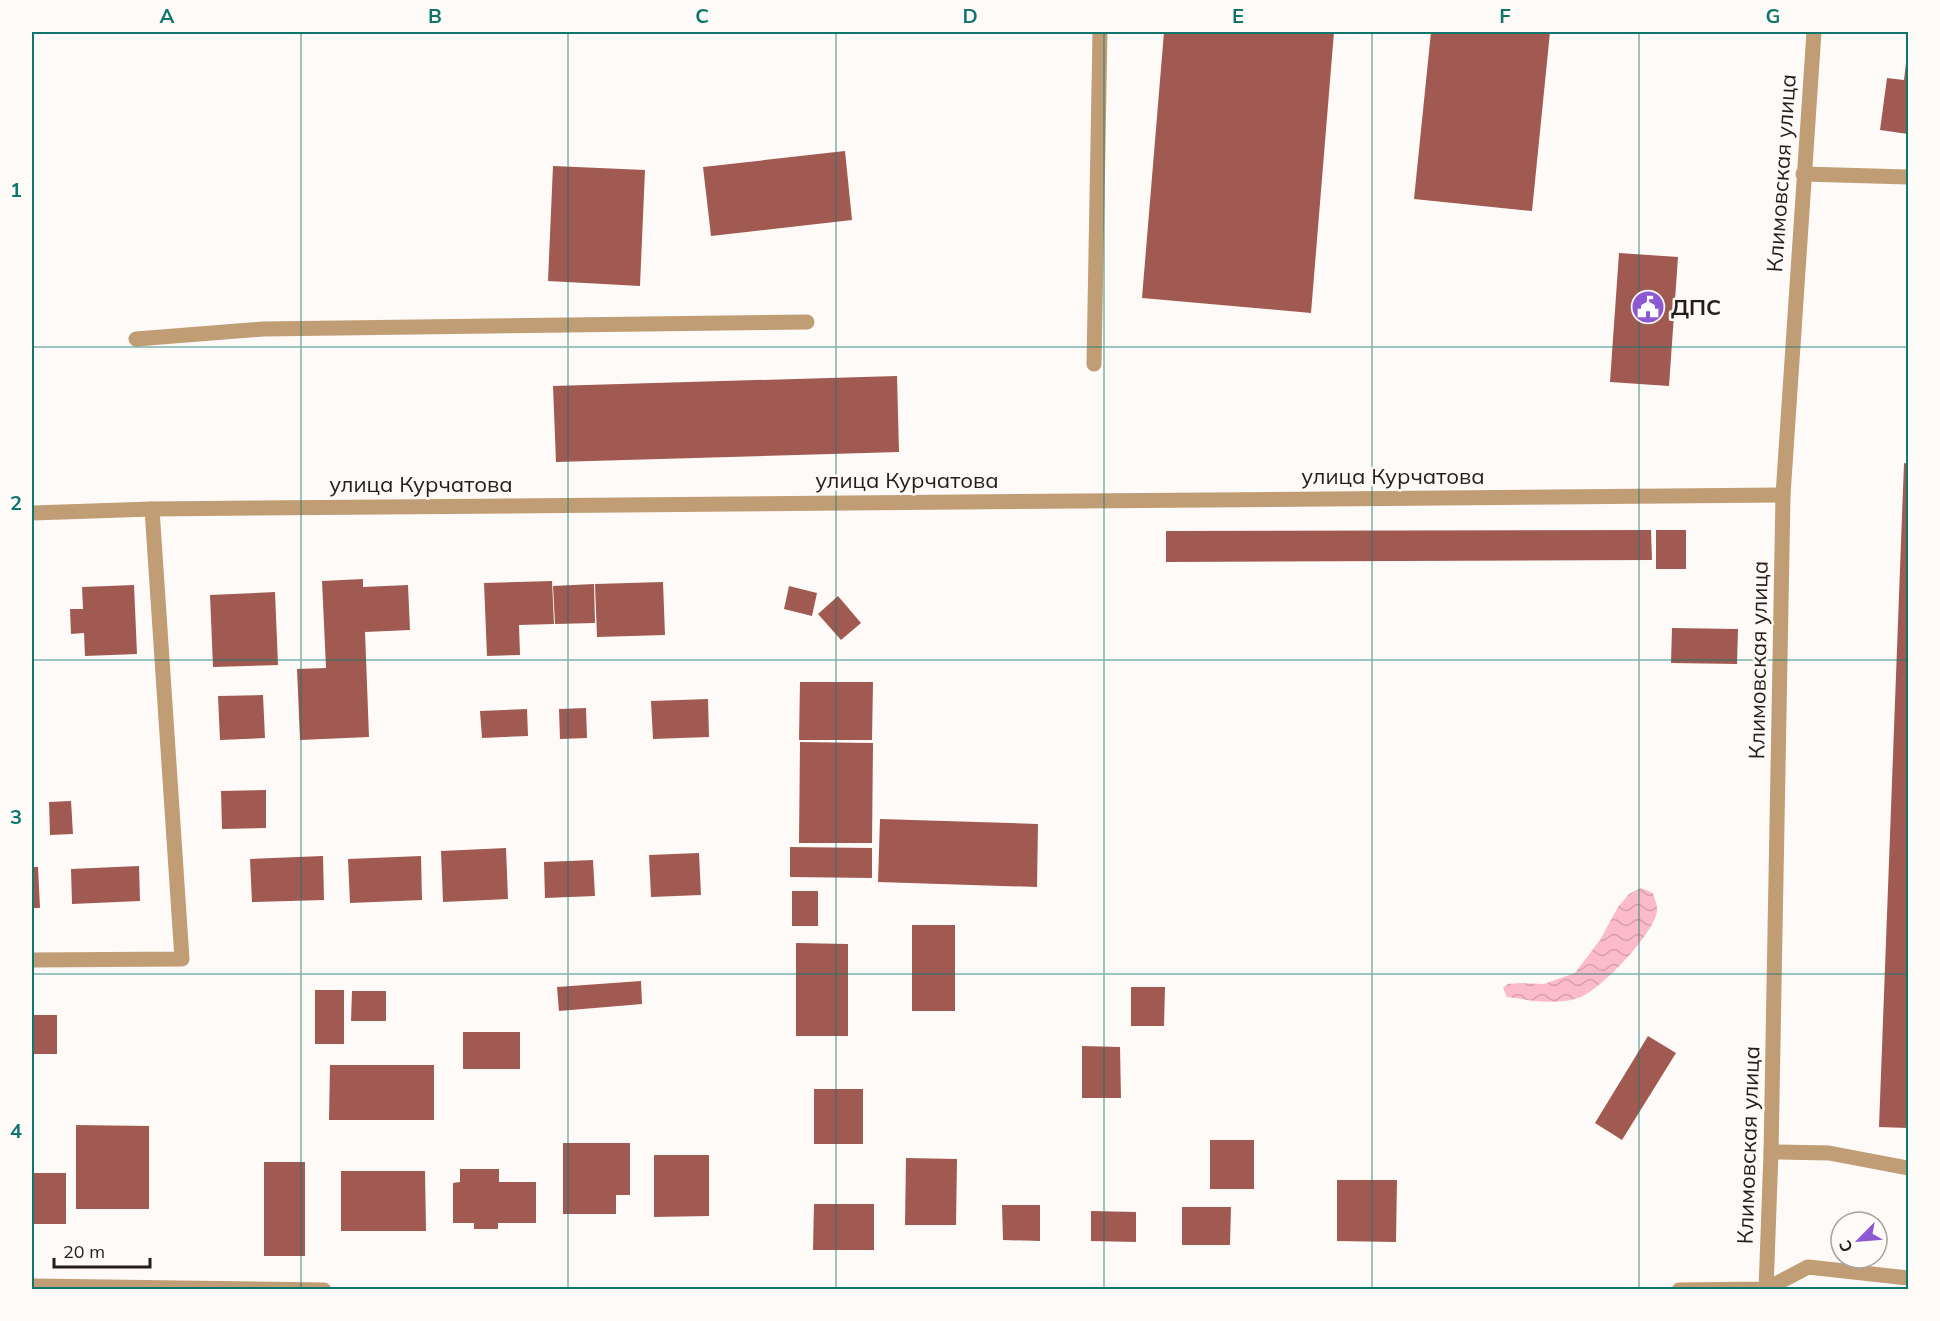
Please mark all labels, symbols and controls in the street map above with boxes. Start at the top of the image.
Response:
text: A [160,3,175,28]
text: B [428,3,442,28]
text: C [695,3,709,28]
text: D [962,3,978,28]
text: E [1232,3,1244,28]
text: F [1499,3,1511,28]
text: G [1766,3,1780,28]
street label: Климовская улица [1760,73,1802,273]
text: 1 [10,177,22,202]
public building icon: ДПС [1630,289,1666,325]
place label: ДПС [1671,293,1721,321]
street label: улица Курчатова [1301,462,1485,490]
street label: улица Курчатова [815,466,999,494]
street label: улица Курчатова [329,470,513,498]
text: 2 [10,490,22,515]
street label: Климовская улица [1742,560,1774,760]
text: 3 [10,804,22,829]
street label: Климовская улица [1731,1045,1765,1245]
text: 4 [10,1118,22,1143]
north arrow [1829,1210,1889,1270]
scale bar [54,1231,150,1269]
text: С [1834,1237,1857,1256]
text: 20 m [63,1240,105,1263]

